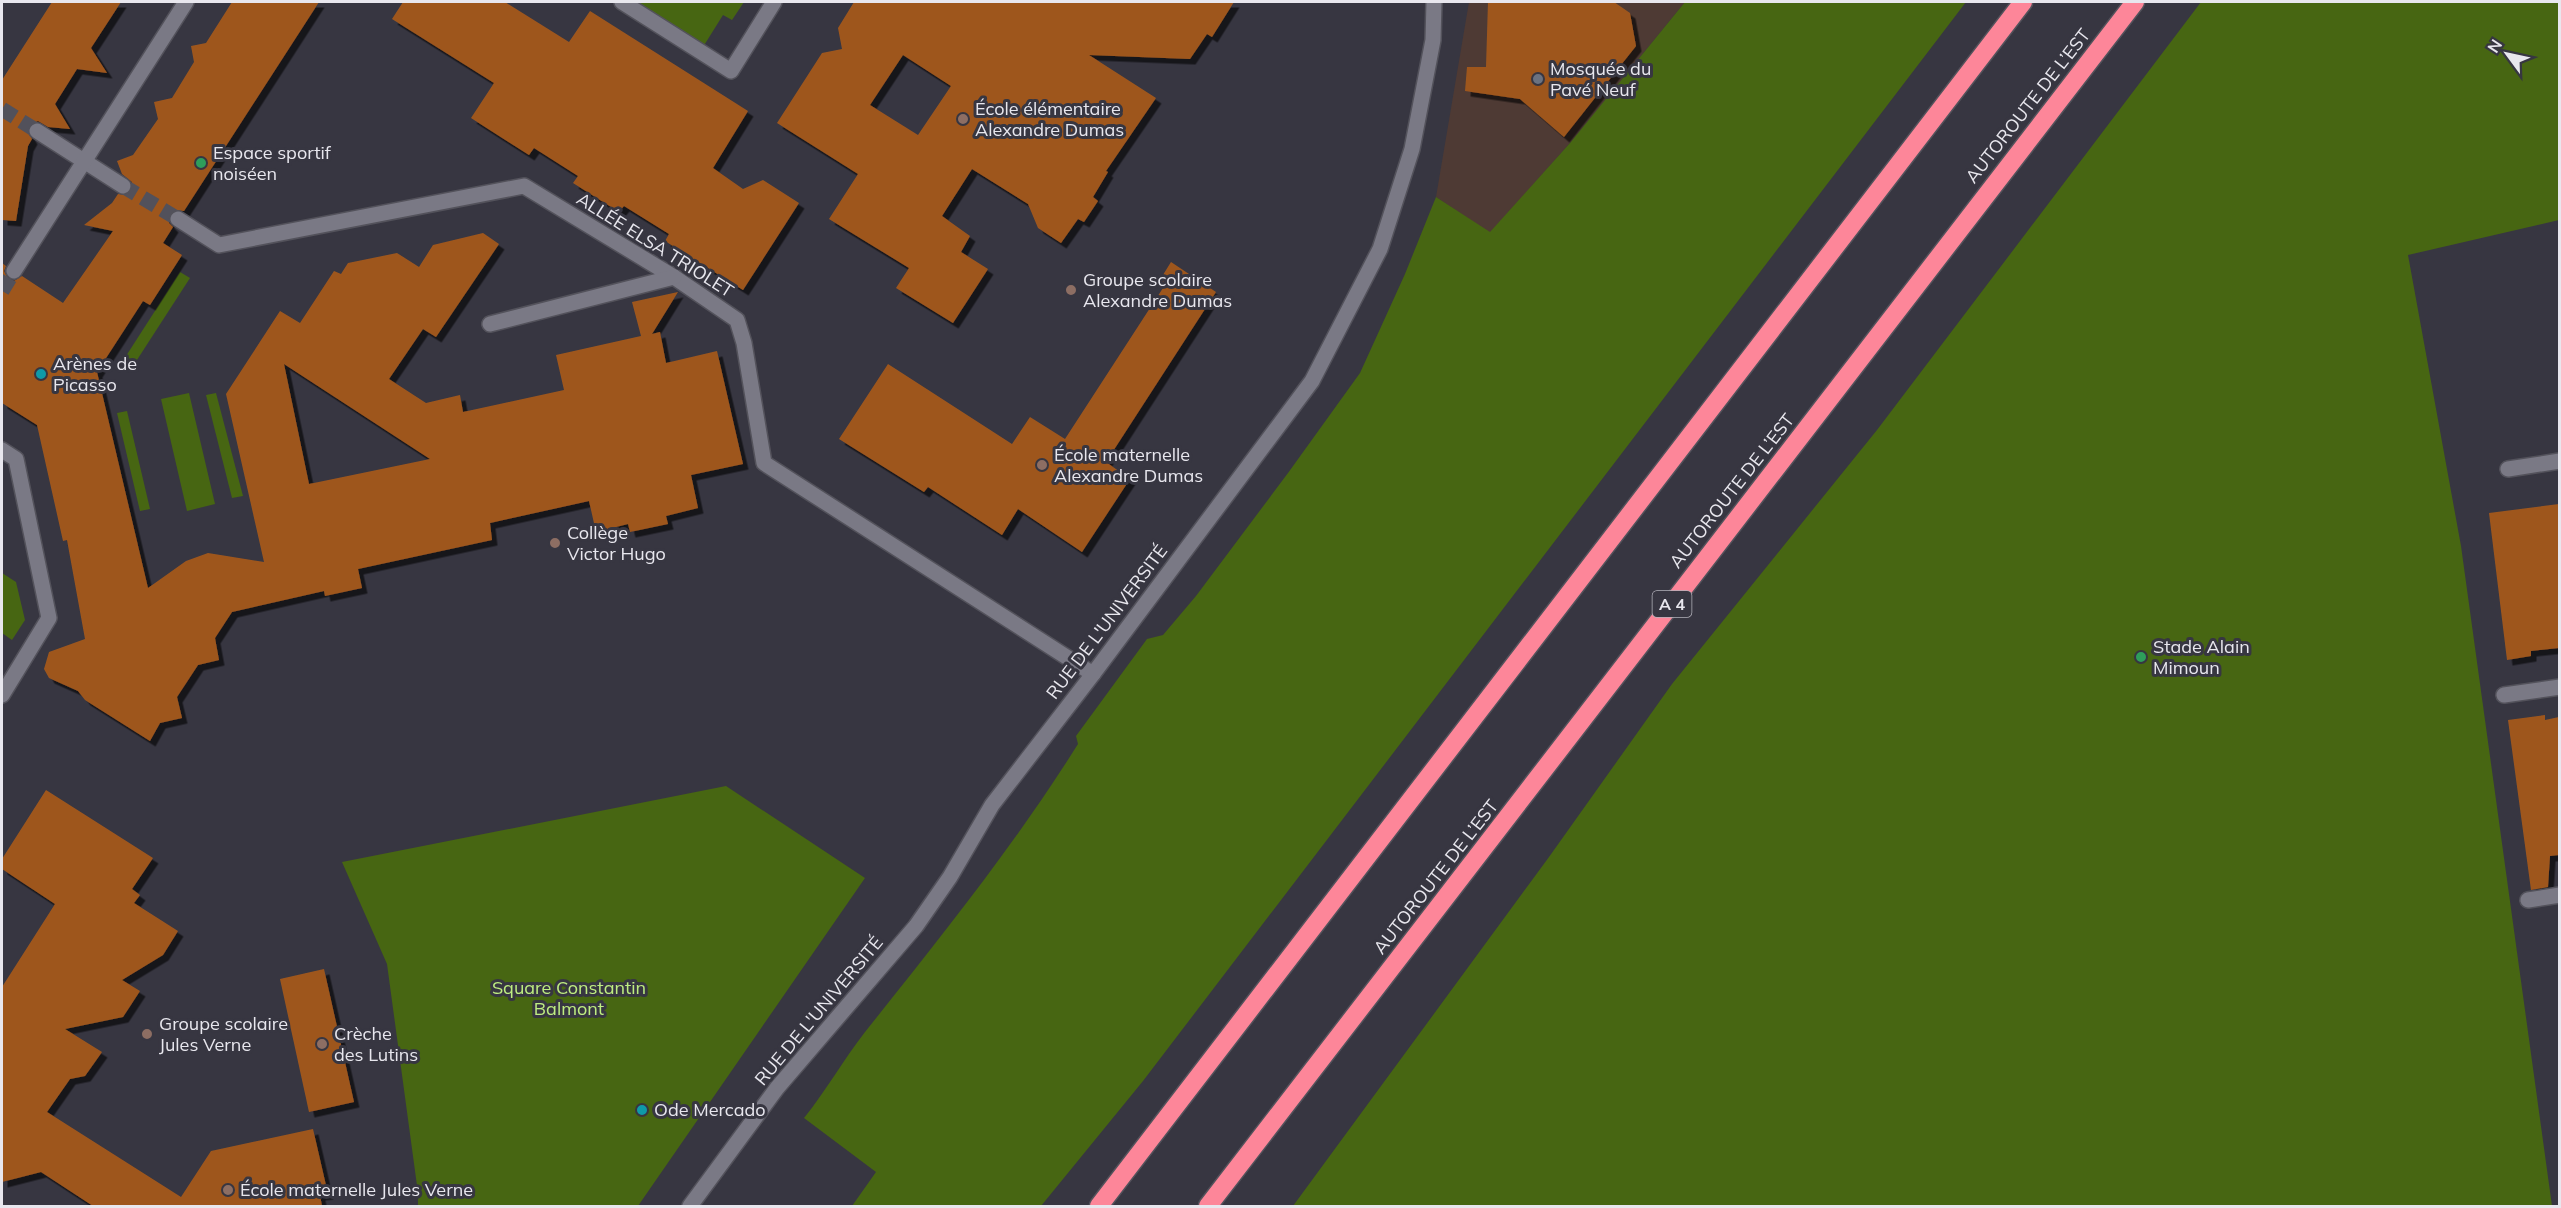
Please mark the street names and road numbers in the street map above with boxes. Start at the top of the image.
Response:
street label: AUTOROUTE DE L’EST [1960,24,2095,187]
street label: ALLÉE ELSA TRIOLET [572,187,738,302]
street label: AUTOROUTE DE L’EST [1664,409,1799,572]
street label: RUE DE L'UNIVERSITÉ [1041,540,1172,704]
road number: A 4 [1652,591,1692,617]
street label: AUTOROUTE DE L’EST [1368,795,1503,958]
street label: RUE DE L'UNIVERSITÉ [750,931,888,1090]

